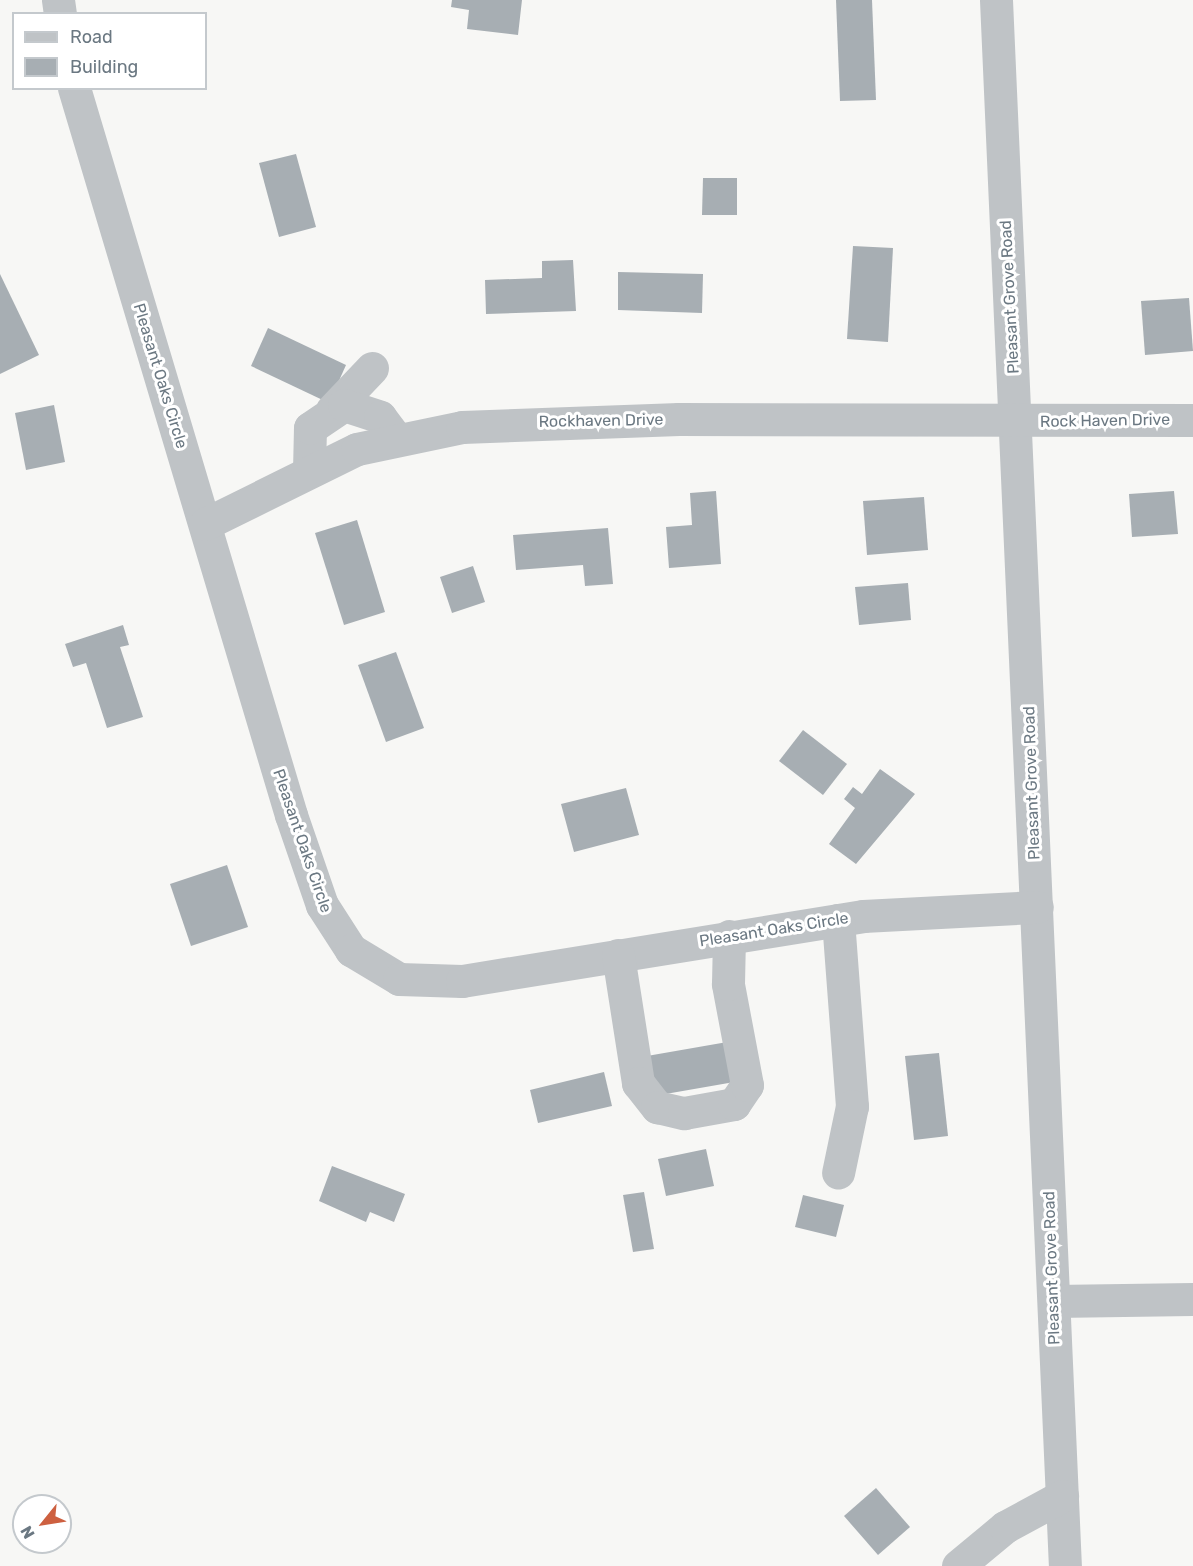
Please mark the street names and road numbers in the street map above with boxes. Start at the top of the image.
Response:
street label: Pleasant Grove Road [996,220,1024,374]
street label: Pleasant Oaks Circle [129,301,191,451]
street label: Rockhaven Drive [538,410,664,432]
street label: Rock Haven Drive [1040,410,1170,432]
street label: Pleasant Grove Road [1020,706,1044,860]
street label: Pleasant Oaks Circle [268,767,336,915]
street label: Pleasant Oaks Circle [698,909,850,951]
street label: Pleasant Grove Road [1040,1191,1064,1345]

